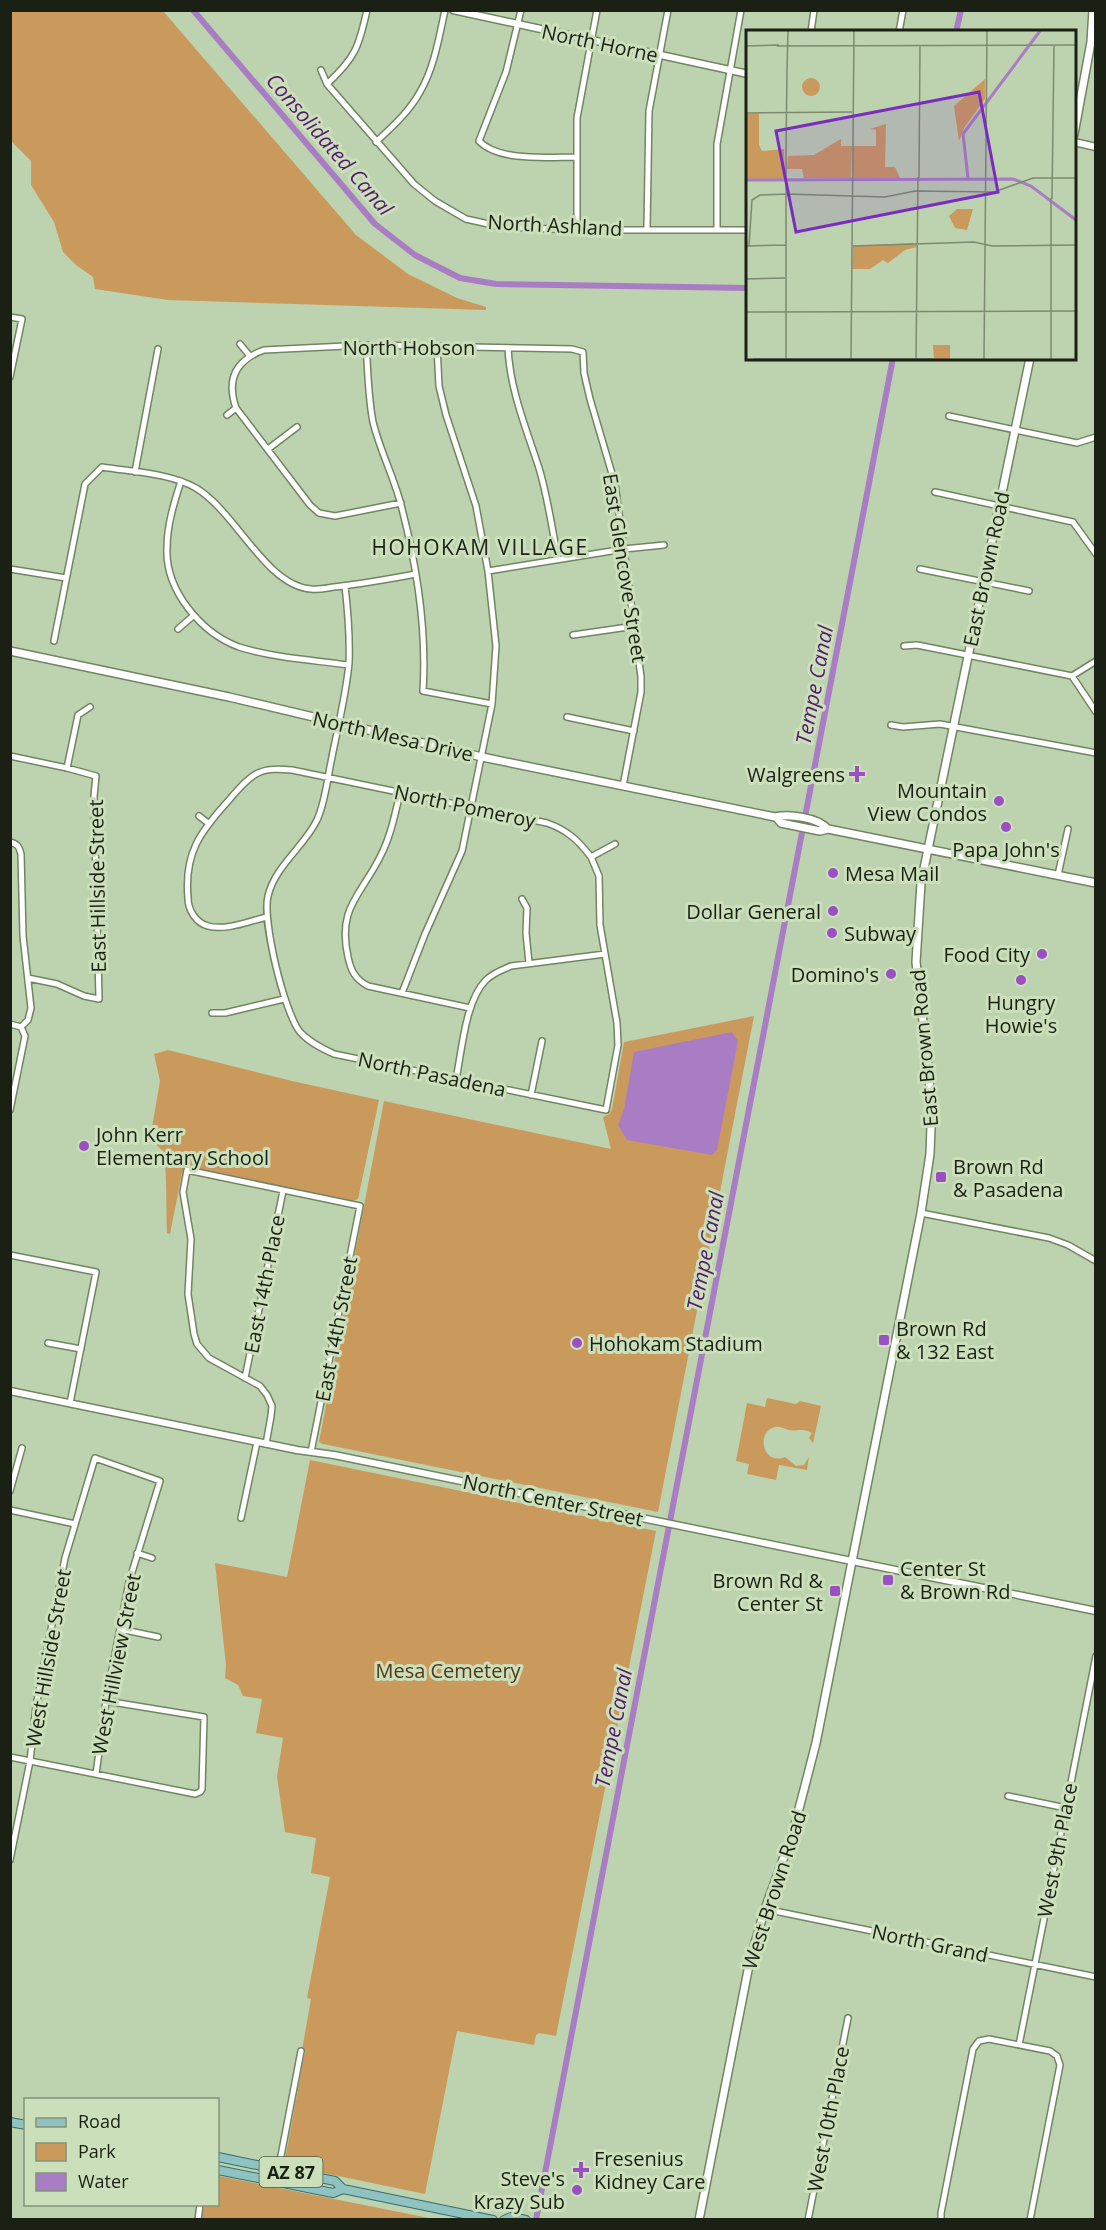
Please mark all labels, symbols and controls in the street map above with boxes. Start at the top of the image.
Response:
street label: North Horne [539,17,661,69]
inset map [746,30,1076,360]
water label: Consolidated Canal [260,67,400,222]
street label: North Ashland [487,208,623,242]
street label: North Hobson [343,334,475,361]
street label: East Glencove Street [597,472,653,664]
street label: East Brown Road [956,489,1016,649]
district label: HOHOKAM VILLAGE [371,533,589,561]
water label: Tempe Canal [789,622,839,747]
street label: North Mesa Drive [310,704,476,768]
place label: Walgreens [747,761,845,788]
marker: Walgreens [850,767,864,781]
place label: Mountain View Condos [867,777,987,827]
street label: North Pomeroy [392,778,539,834]
marker: Mountain View Condos [992,794,1006,808]
street label: East Hillside Street [82,799,112,973]
marker: Papa John's [999,820,1013,834]
place label: Papa John's [952,836,1060,863]
place label: Mesa Mail [845,860,939,887]
marker: Mesa Mail [826,866,840,880]
place label: Dollar General [686,898,821,925]
marker: Dollar General [826,904,840,918]
place label: Subway [844,920,917,947]
marker: Subway [825,926,839,940]
place label: Food City [943,941,1031,968]
marker: Food City [1035,947,1049,961]
place label: Domino's [791,961,879,988]
marker: Domino's [884,967,898,981]
street label: East Brown Road [904,968,944,1128]
marker: Hungry Howie's [1014,973,1028,987]
place label: Hungry Howie's [985,989,1057,1039]
street label: North Pasadena [356,1045,508,1103]
place label: John Kerr Elementary School [94,1121,269,1171]
marker: John Kerr Elementary School [77,1139,91,1153]
place label: Brown Rd & Pasadena [953,1153,1063,1203]
marker: Brown Rd & Pasadena [934,1170,948,1184]
water label: Tempe Canal [680,1188,730,1313]
street label: East 14th Place [237,1212,291,1356]
street label: East 14th Street [309,1254,363,1404]
place label: Brown Rd & 132 East [896,1315,994,1365]
place label: Hohokam Stadium [589,1330,763,1357]
marker: Brown Rd & 132 East [877,1333,891,1347]
marker: Hohokam Stadium [570,1336,584,1350]
street label: North Center Street [460,1468,646,1532]
place label: Center St & Brown Rd [900,1555,1010,1605]
street label: West Hillside Street [19,1567,77,1749]
place label: Brown Rd & Center St [713,1567,823,1617]
street label: West Hillview Street [85,1571,147,1757]
marker: Center St & Brown Rd [881,1573,895,1587]
marker: Brown Rd & Center St [828,1584,842,1598]
park label: Mesa Cemetery [375,1657,522,1684]
water label: Tempe Canal [588,1665,638,1790]
street label: West 9th Place [1031,1780,1083,1920]
street label: West Brown Road [736,1807,812,1973]
street label: North Grand [869,1918,991,1968]
street label: West 10th Place [801,2044,855,2194]
legend [24,2098,219,2206]
text: Road [78,2109,121,2133]
text: Park [78,2139,116,2163]
place label: Fresenius Kidney Care [594,2145,705,2195]
road number: AZ 87 [260,2157,322,2187]
marker: Fresenius Kidney Care [572,2161,590,2179]
place label: Steve's Krazy Sub [473,2165,565,2215]
text: Water [78,2169,129,2193]
marker: Steve's Krazy Sub [570,2183,584,2197]

